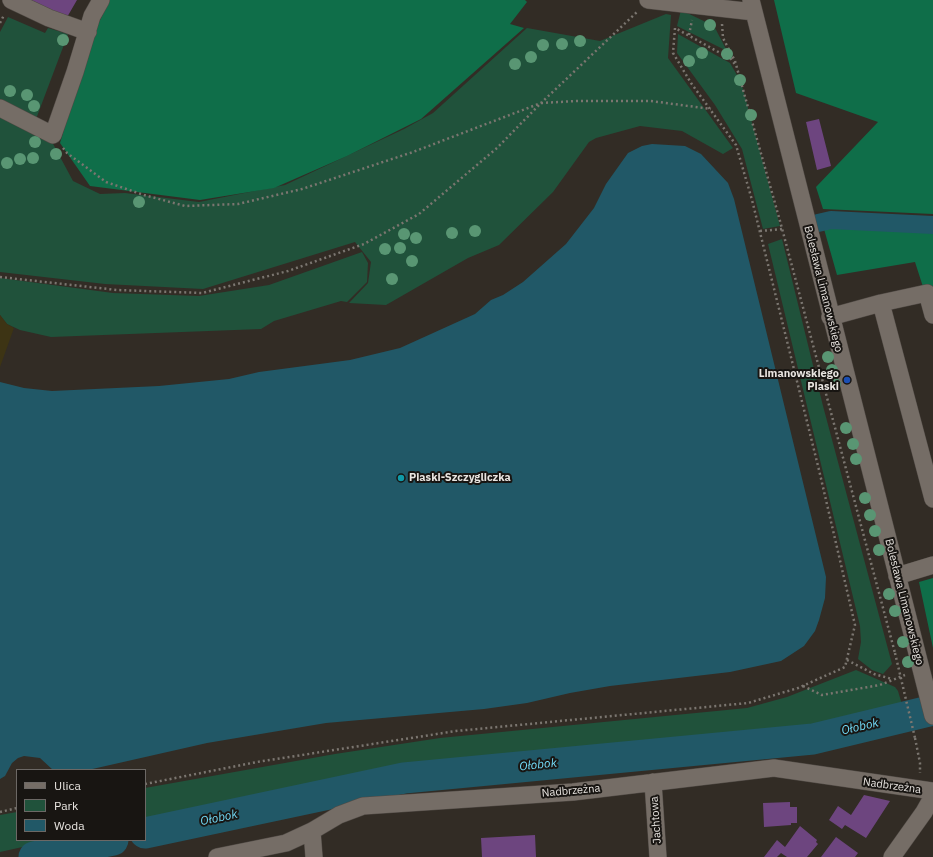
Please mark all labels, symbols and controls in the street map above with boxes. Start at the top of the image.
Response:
street label: Bolesława Limanowskiego [801,224,845,354]
place label: Limanowskiego Piaski [759,367,839,393]
marker: Limanowskiego Piaski [842,375,852,385]
place label: Piaski-Szczygliczka [409,471,511,485]
marker: Piaski-Szczygliczka [396,473,406,483]
street label: Bolesława Limanowskiego [882,537,926,667]
water label: Ołobok [840,716,880,738]
water label: Ołobok [519,756,557,774]
legend [16,769,146,841]
street label: Nadbrzeżna [862,775,922,797]
text: Ulica [54,778,81,793]
street label: Nadbrzeżna [541,782,601,800]
street label: Jachtowa [648,796,664,844]
text: Park [54,798,78,813]
water label: Ołobok [199,807,239,829]
text: Woda [54,818,85,833]

